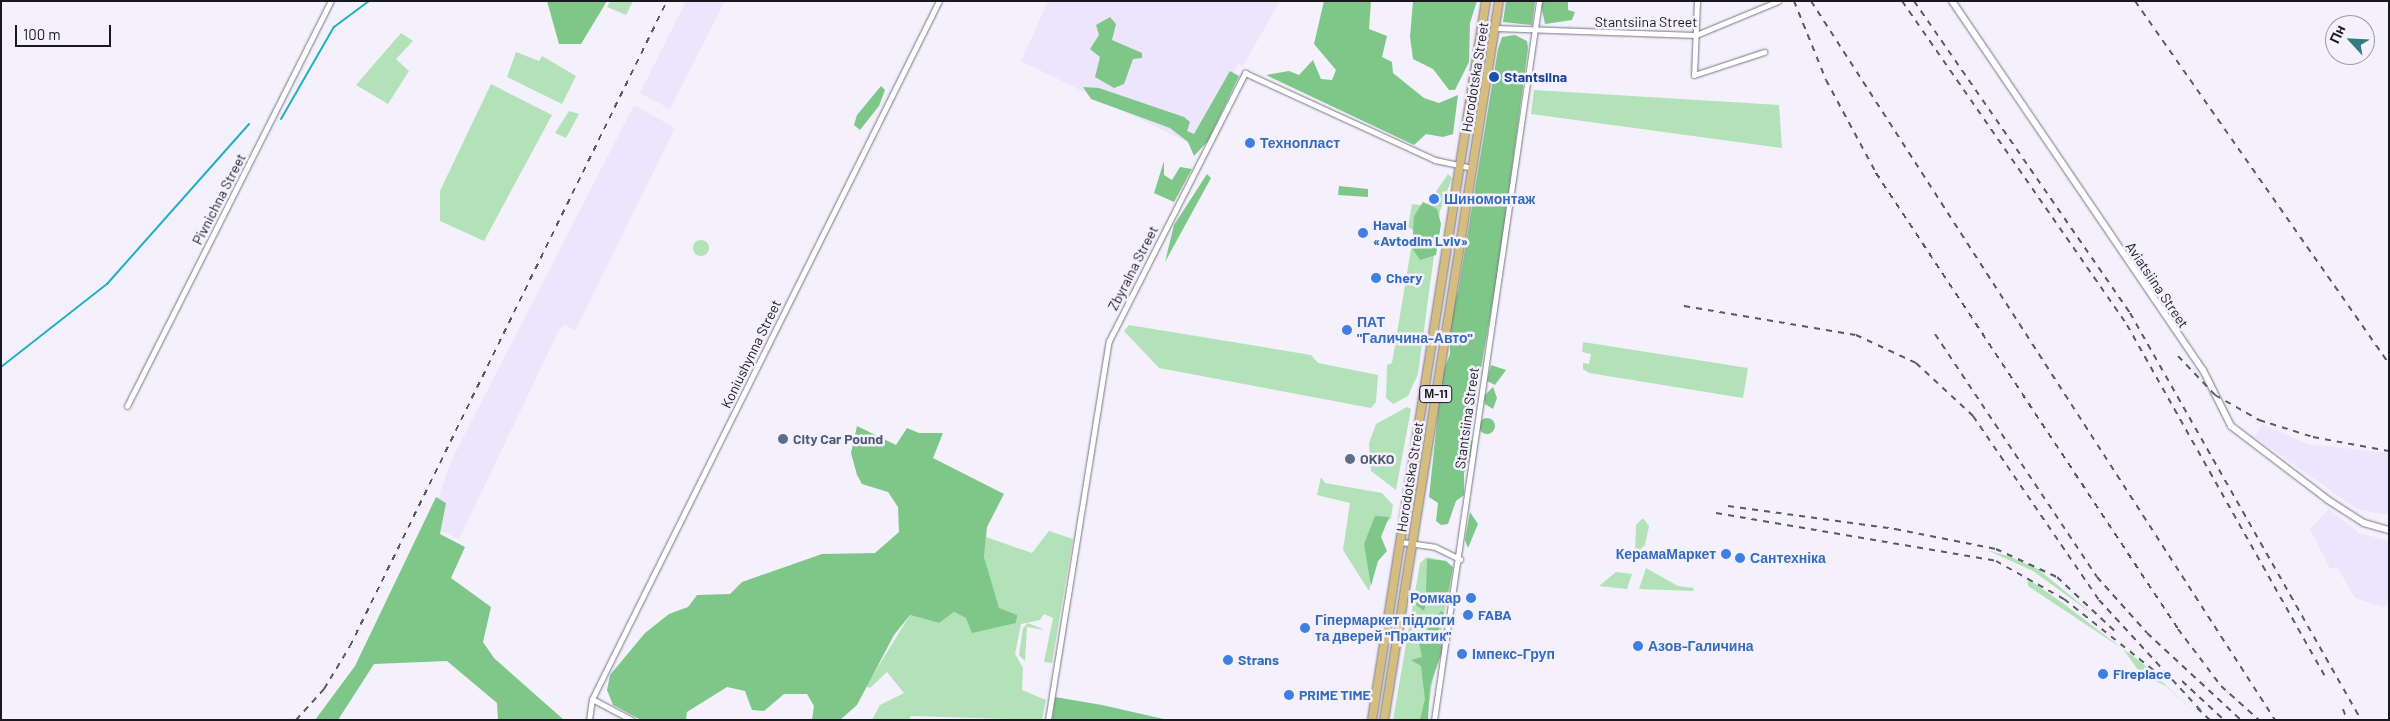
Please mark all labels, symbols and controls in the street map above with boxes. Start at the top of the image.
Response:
street label: Stantsiina Street [1595,14,1697,30]
scale bar [18,15,114,47]
north arrow [2325,15,2375,65]
street label: Horodotska Street [1458,21,1492,133]
text: Пн [2325,22,2348,46]
text: 100 m [23,25,61,43]
place label: Stantsiina [1504,69,1567,85]
marker: Stantsiina [1488,71,1500,83]
place label: Технопласт [1260,135,1340,151]
marker: Технопласт [1244,137,1256,149]
street label: Pivnichna Street [189,151,249,247]
place label: Шиномонтаж [1444,191,1535,207]
marker: Шиномонтаж [1428,193,1440,205]
place label: Haval «Avtodim Lviv» [1373,217,1468,250]
street label: Zbyralna Street [1104,223,1162,313]
marker: Haval «Avtodim Lviv» [1357,227,1369,239]
street label: Aviatsiina Street [2122,239,2192,331]
place label: Chery [1386,270,1422,286]
marker: Chery [1370,272,1382,284]
street label: Koniushynna Street [717,297,785,411]
place label: ПАТ "Галичина-Авто" [1357,314,1473,347]
marker: ПАТ "Галичина-Авто" [1341,324,1353,336]
street label: Stantsiina Street [1452,366,1482,470]
road number: М-11 [1418,384,1454,404]
street label: Horodotska Street [1393,421,1427,533]
place label: City Car Pound [793,431,883,447]
marker: City Car Pound [777,433,789,445]
place label: OKKO [1360,451,1395,467]
marker: OKKO [1344,453,1356,465]
place label: КерамаМаркет [1616,546,1716,562]
marker: КерамаМаркет [1720,548,1732,560]
place label: Сантехніка [1750,550,1826,566]
marker: Сантехніка [1734,552,1746,564]
place label: Ромкар [1410,590,1461,606]
marker: Ромкар [1465,592,1477,604]
place label: FABA [1478,607,1512,623]
marker: FABA [1462,609,1474,621]
place label: Гіпермаркет підлоги та дверей "Практик" [1315,612,1455,644]
marker: Гіпермаркет підлоги та дверей "Практик" [1299,622,1311,634]
place label: Азов-Галичина [1648,638,1754,654]
marker: Азов-Галичина [1632,640,1644,652]
place label: Імпекс-Груп [1472,646,1555,662]
marker: Імпекс-Груп [1456,648,1468,660]
place label: Strans [1238,652,1279,668]
marker: Strans [1222,654,1234,666]
place label: Fireplace [2113,666,2171,682]
marker: Fireplace [2097,668,2109,680]
place label: PRIME TIME [1299,687,1371,703]
marker: PRIME TIME [1283,689,1295,701]

